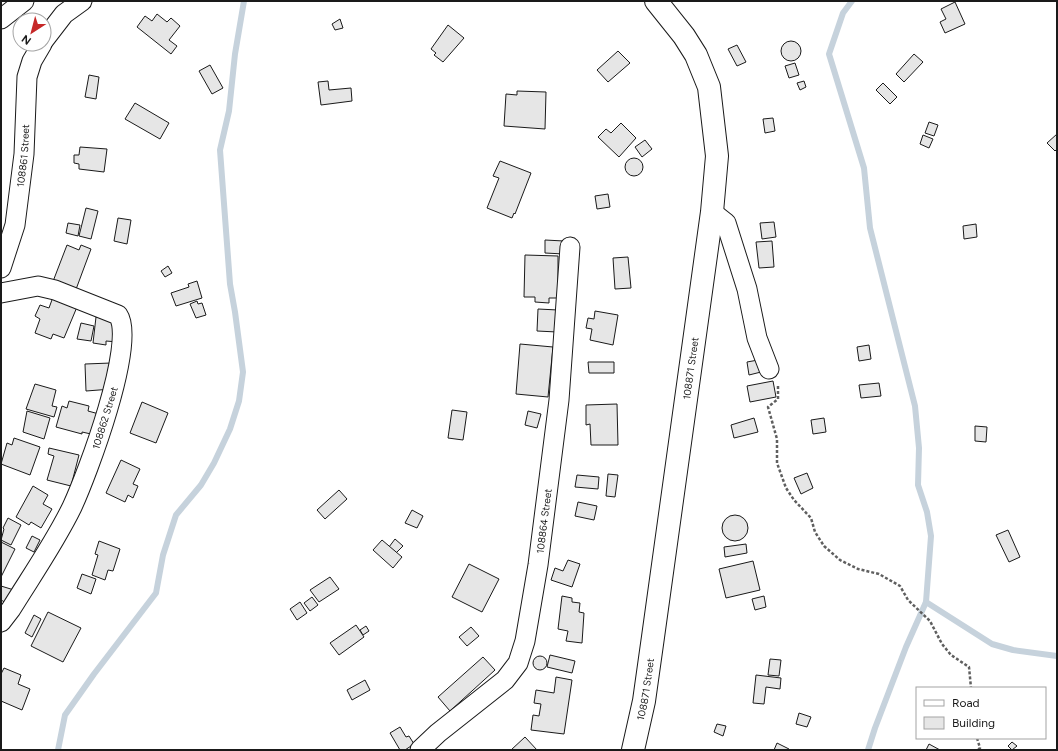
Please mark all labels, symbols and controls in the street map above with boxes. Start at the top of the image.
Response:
north arrow [12,12,52,52]
text: N [19,32,34,47]
street label: 108861 Street [13,124,32,188]
street label: 108871 Street [680,336,701,400]
street label: 108862 Street [89,385,121,451]
street label: 108864 Street [533,488,554,554]
street label: 108871 Street [633,657,656,722]
legend [916,687,1046,739]
text: Road [952,696,980,710]
text: Building [952,716,995,730]

